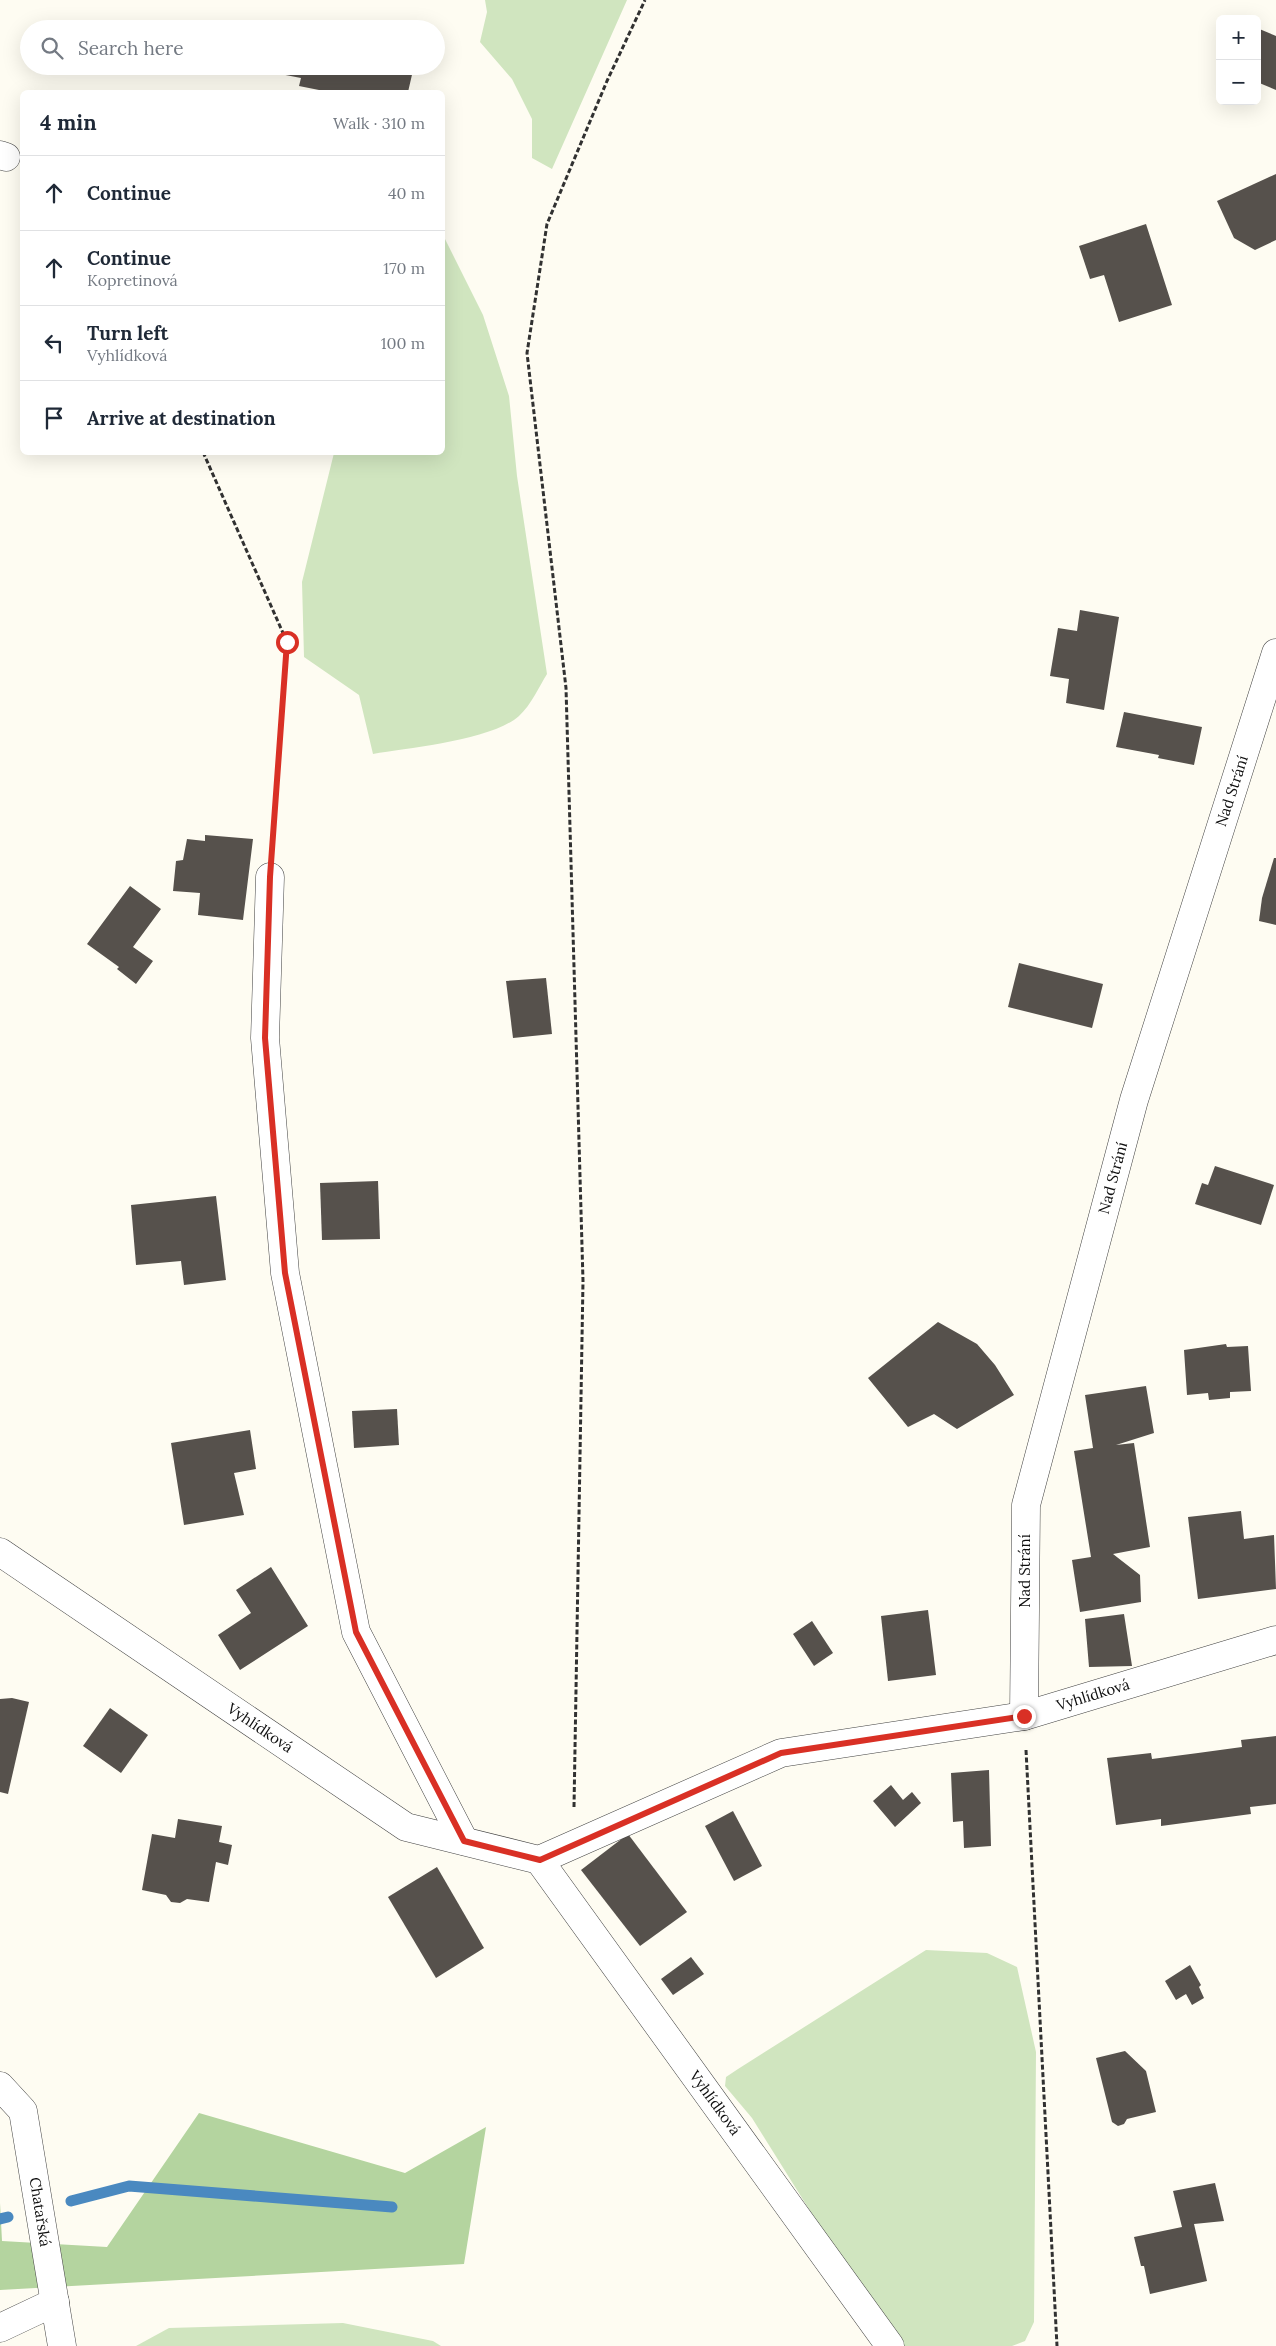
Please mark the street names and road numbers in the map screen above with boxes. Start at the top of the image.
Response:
street label: Nad Strání [1211,753,1252,829]
street label: Nad Strání [1094,1140,1131,1216]
street label: Nad Strání [1015,1534,1034,1608]
street label: Vyhlídková [1053,1674,1132,1715]
street label: Vyhlídková [223,1698,297,1757]
street label: Vyhlídková [685,2066,745,2139]
street label: Chatařská [26,2176,55,2248]

